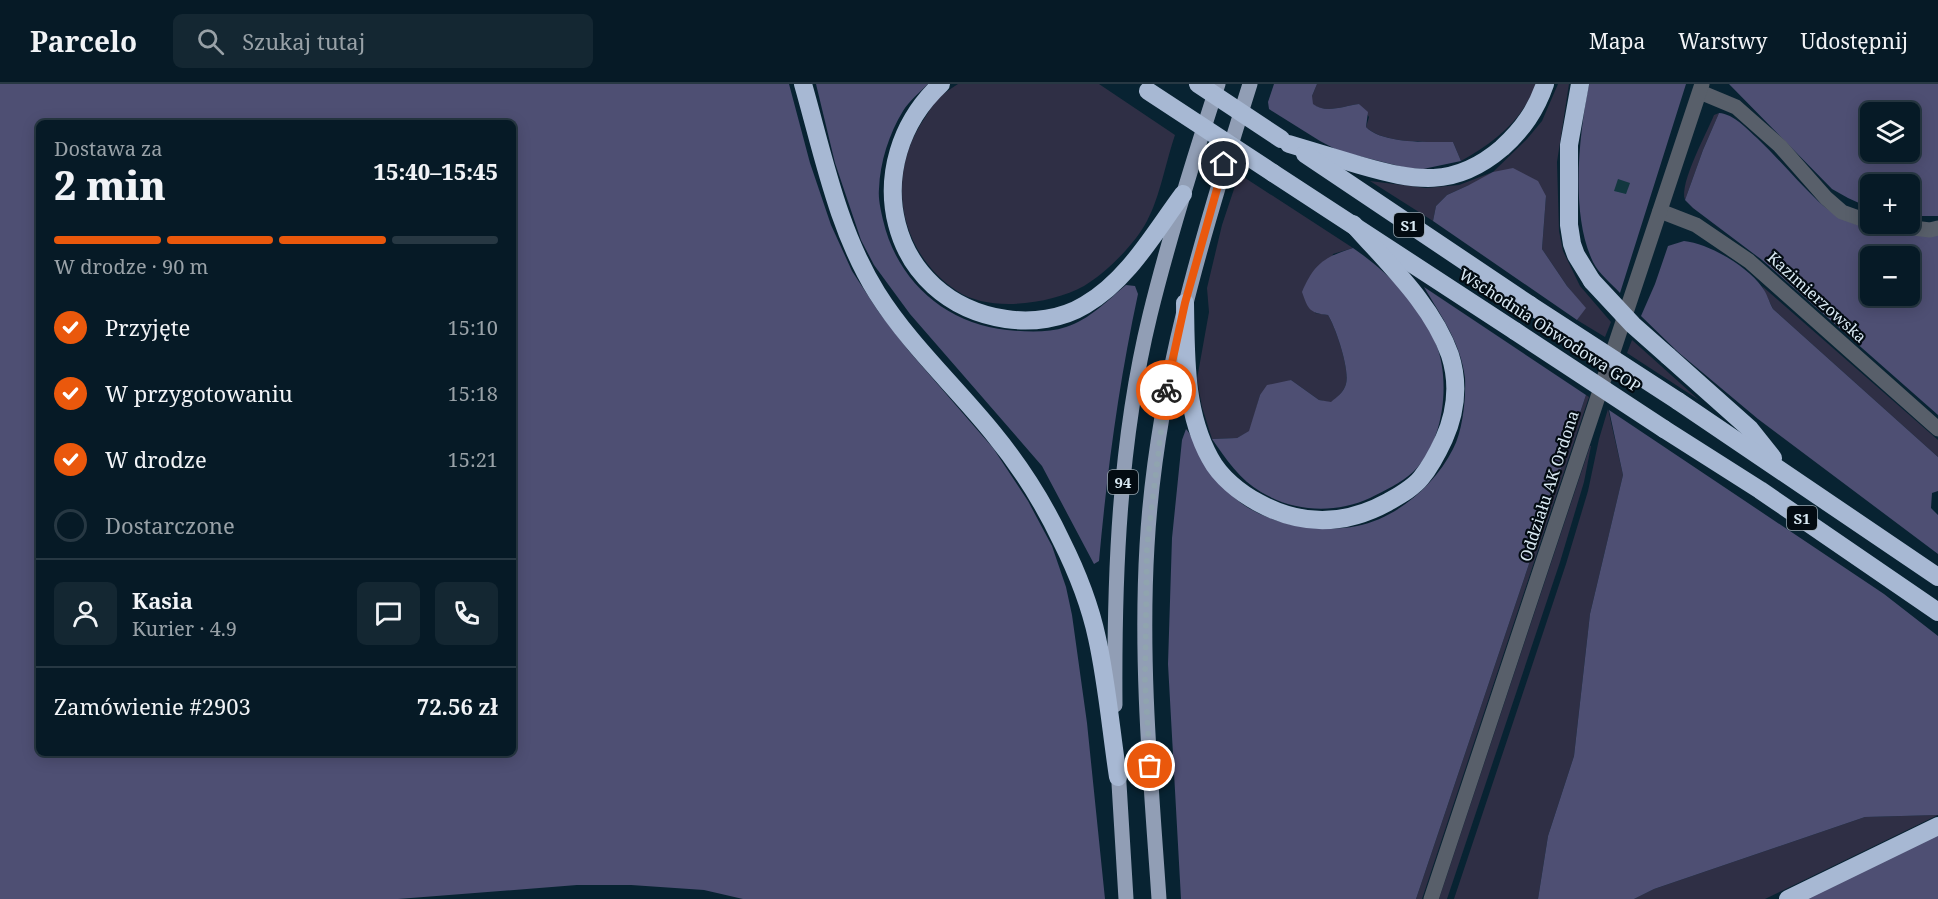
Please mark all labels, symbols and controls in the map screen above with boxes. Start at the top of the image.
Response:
search box [173,14,593,68]
text: Parcelo [30,22,137,60]
icon: search [194,25,227,58]
text: Szukaj tutaj [242,26,365,56]
text: Mapa [1589,27,1645,55]
text: Warstwy [1678,27,1767,55]
text: Udostępnij [1800,27,1908,55]
map controls [1860,102,1920,306]
button: layers [1860,102,1920,162]
text: Dostawa za [54,135,163,162]
pin [1198,138,1249,189]
icon: home [1207,147,1240,180]
text: 15:40–15:45 [374,156,498,186]
text: 2 min [54,158,166,211]
button: + [1860,174,1920,234]
road number: S1 [1394,213,1424,237]
street label: Kazimierzowska [1763,246,1871,348]
button: − [1860,246,1920,306]
text: W drodze · 90 m [54,253,208,280]
street label: Wschodnia Obwodowa GOP [1455,263,1645,397]
icon: check [54,311,87,344]
text: Przyjęte [105,312,190,342]
text: 15:10 [448,314,498,341]
courier [1136,360,1196,420]
icon: bike [1150,374,1183,407]
icon: check [54,377,87,410]
text: W przygotowaniu [105,378,293,408]
text: 15:18 [448,380,498,407]
street label: Oddziału AK Ordona [1514,408,1584,564]
icon: check [54,443,87,476]
text: W drodze [105,444,207,474]
text: 15:21 [448,446,498,473]
road number: 94 [1108,470,1138,494]
road number: S1 [1787,506,1817,530]
text: Dostarczone [105,510,235,540]
button: person [54,582,117,645]
button: chat [357,582,420,645]
button: phone [435,582,498,645]
text: Kasia [132,585,193,615]
text: Kurier · 4.9 [132,615,237,642]
text: Zamówienie #2903 [54,691,251,721]
text: 72.56 zł [417,691,498,721]
pin [1124,740,1175,791]
icon: bag [1133,749,1166,782]

